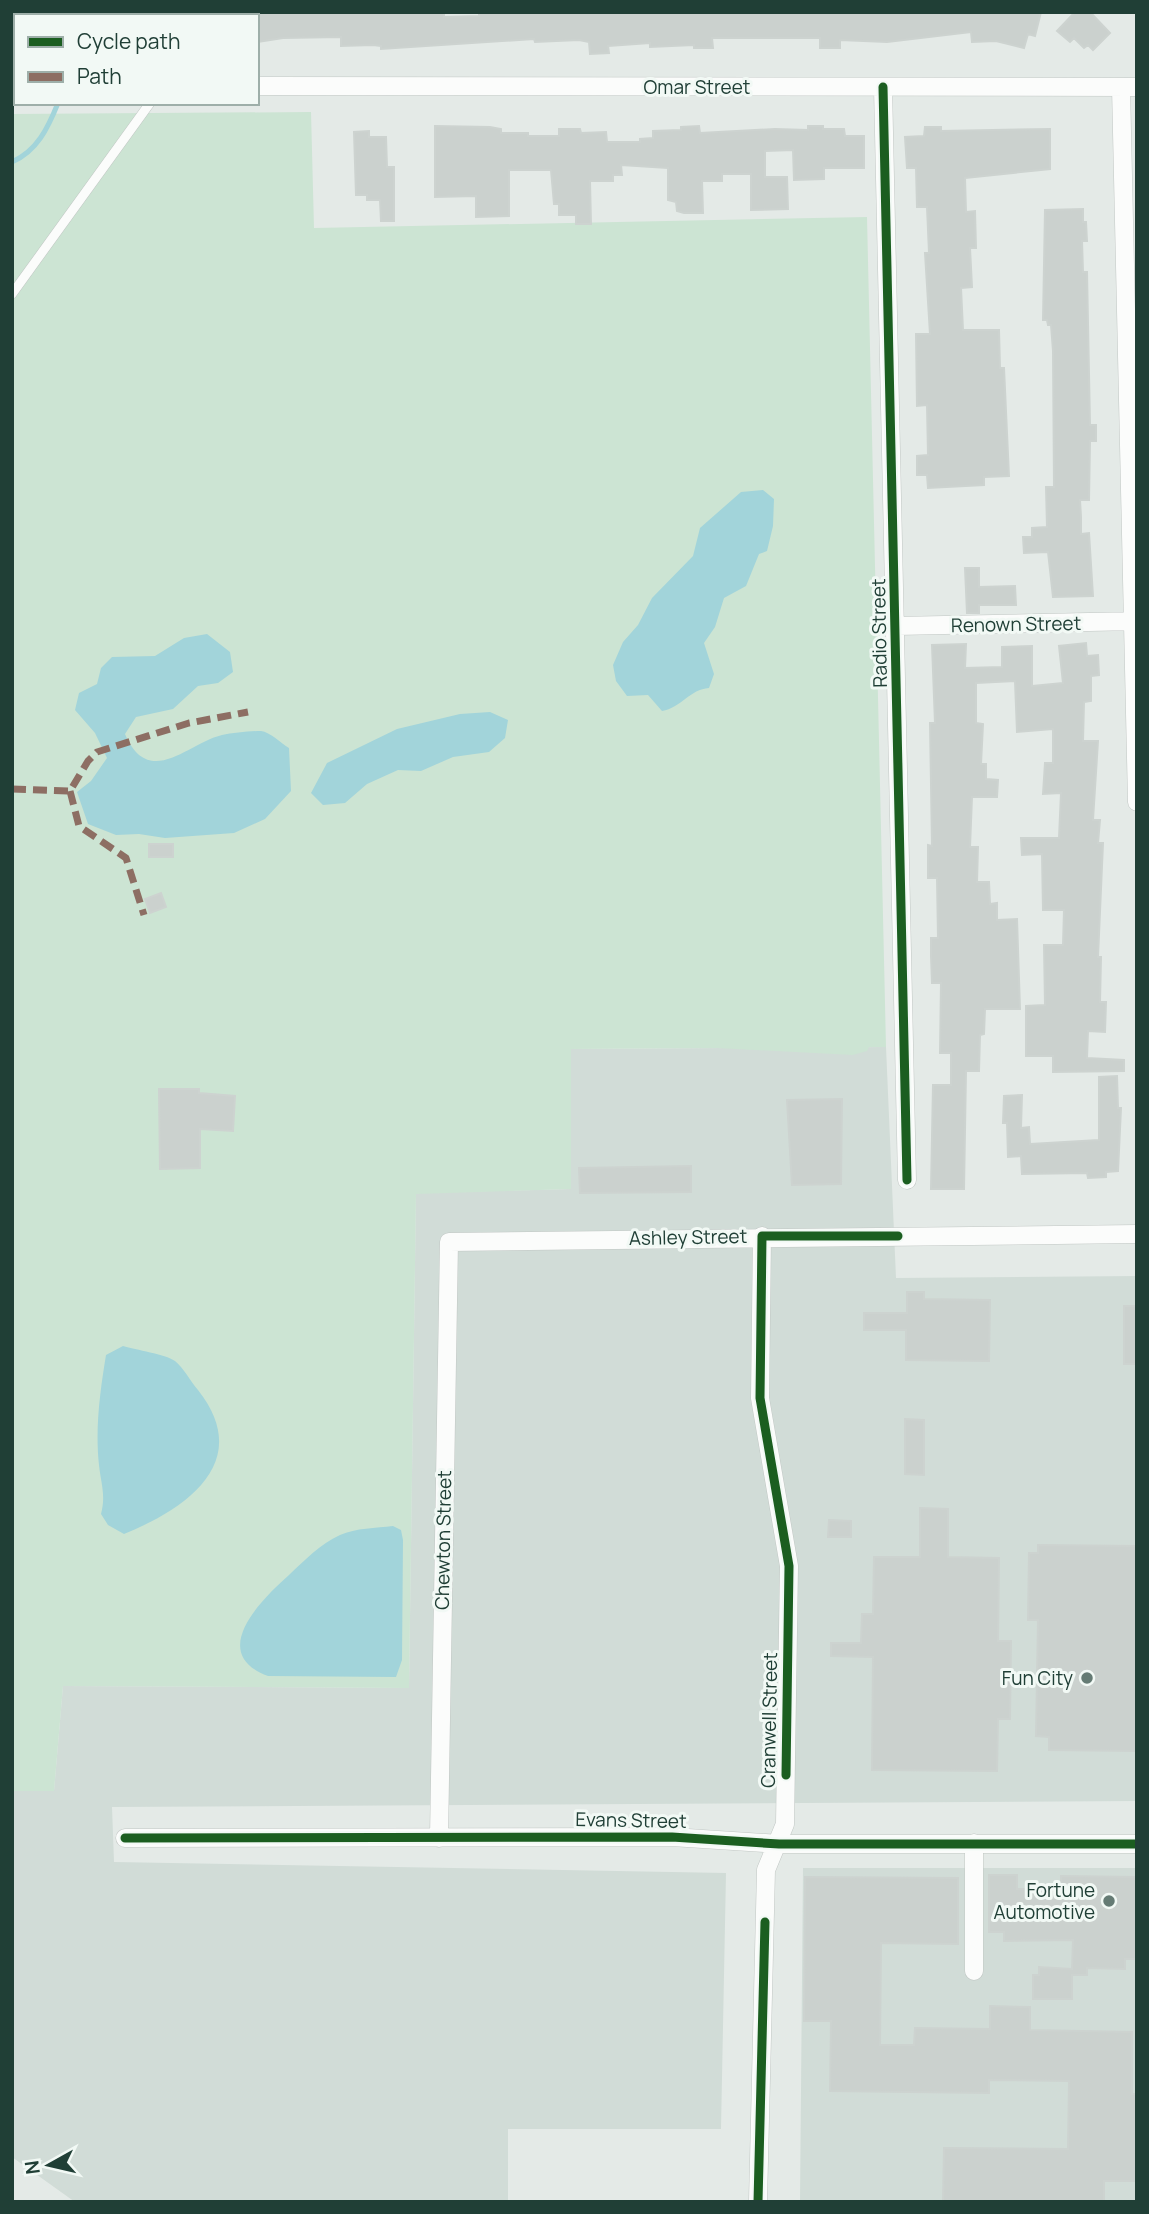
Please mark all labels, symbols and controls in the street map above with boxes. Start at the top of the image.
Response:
legend [14,14,259,105]
text: Cycle path [77,27,180,55]
text: Path [77,62,122,90]
street label: Omar Street [644,74,750,100]
street label: Radio Street [865,578,893,688]
street label: Renown Street [951,610,1081,638]
street label: Ashley Street [629,1223,747,1251]
street label: Chewton Street [429,1470,457,1610]
street label: Cranwell Street [755,1652,783,1788]
place label: Fun City [1002,1665,1073,1691]
marker: Fun City [1079,1670,1095,1686]
street label: Evans Street [575,1806,687,1834]
place label: Fortune Automotive [993,1877,1095,1925]
marker: Fortune Automotive [1101,1893,1117,1909]
north arrow [14,2130,84,2200]
text: N [18,2159,46,2176]

